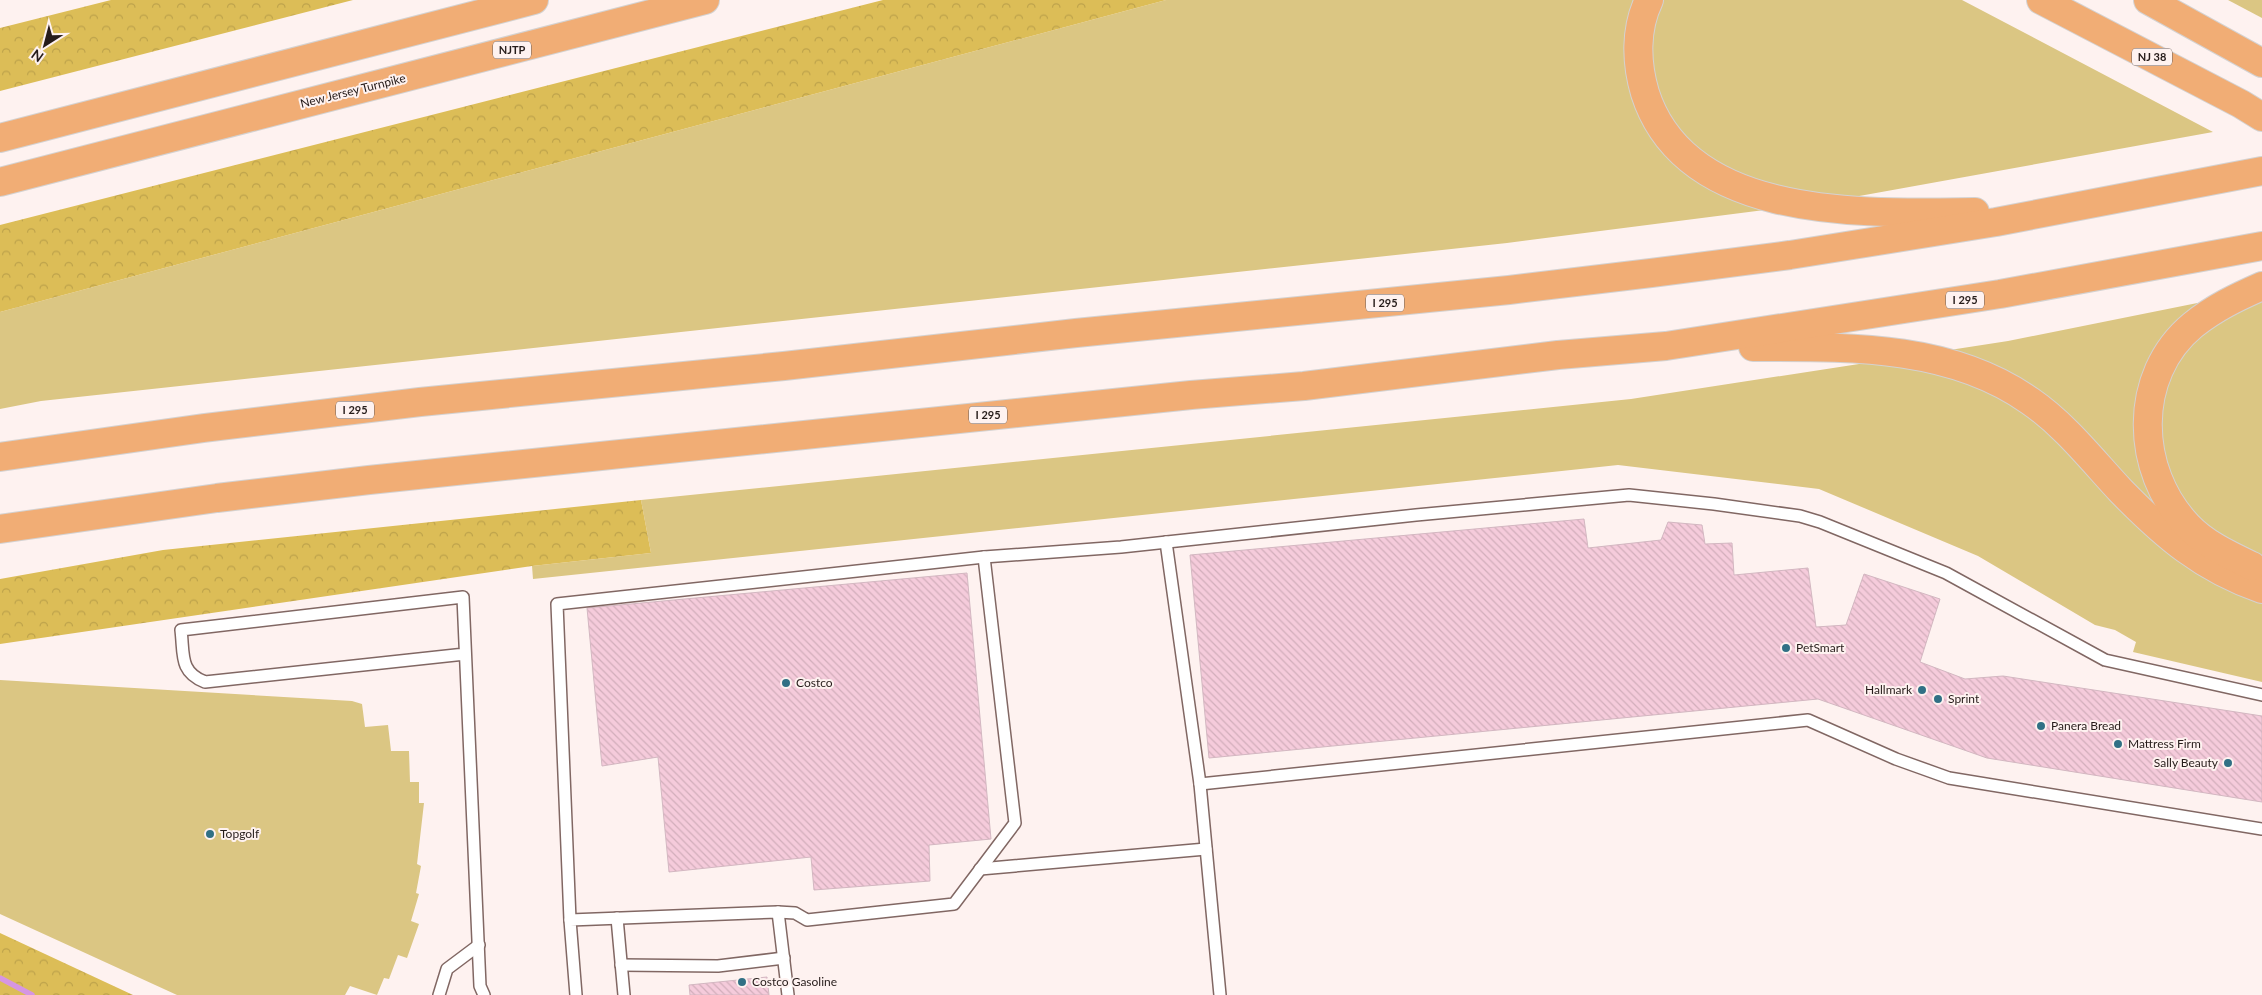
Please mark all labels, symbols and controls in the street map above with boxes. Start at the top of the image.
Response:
north arrow [20,20,70,70]
road number: NJTP [493,42,531,58]
text: N [28,46,46,66]
road number: NJ 38 [2132,48,2172,66]
street label: New Jersey Turnpike [299,70,407,111]
road number: I 295 [1946,292,1984,308]
road number: I 295 [1366,294,1404,312]
road number: I 295 [336,402,374,418]
road number: I 295 [969,406,1007,424]
place label: PetSmart [1796,640,1845,655]
marker: PetSmart [1780,642,1792,654]
place label: Costco [796,675,833,690]
marker: Costco [780,677,792,689]
place label: Hallmark [1865,682,1913,697]
marker: Hallmark [1916,684,1928,696]
place label: Sprint [1948,691,1980,706]
marker: Sprint [1932,693,1944,705]
place label: Panera Bread [2051,718,2121,733]
marker: Panera Bread [2035,720,2047,732]
place label: Mattress Firm [2128,736,2201,751]
marker: Mattress Firm [2112,738,2124,750]
place label: Sally Beauty [2154,755,2219,770]
marker: Sally Beauty [2222,757,2234,769]
place label: Topgolf [220,826,260,841]
marker: Topgolf [204,828,216,840]
place label: Costco Gasoline [752,974,837,989]
marker: Costco Gasoline [736,976,748,988]

